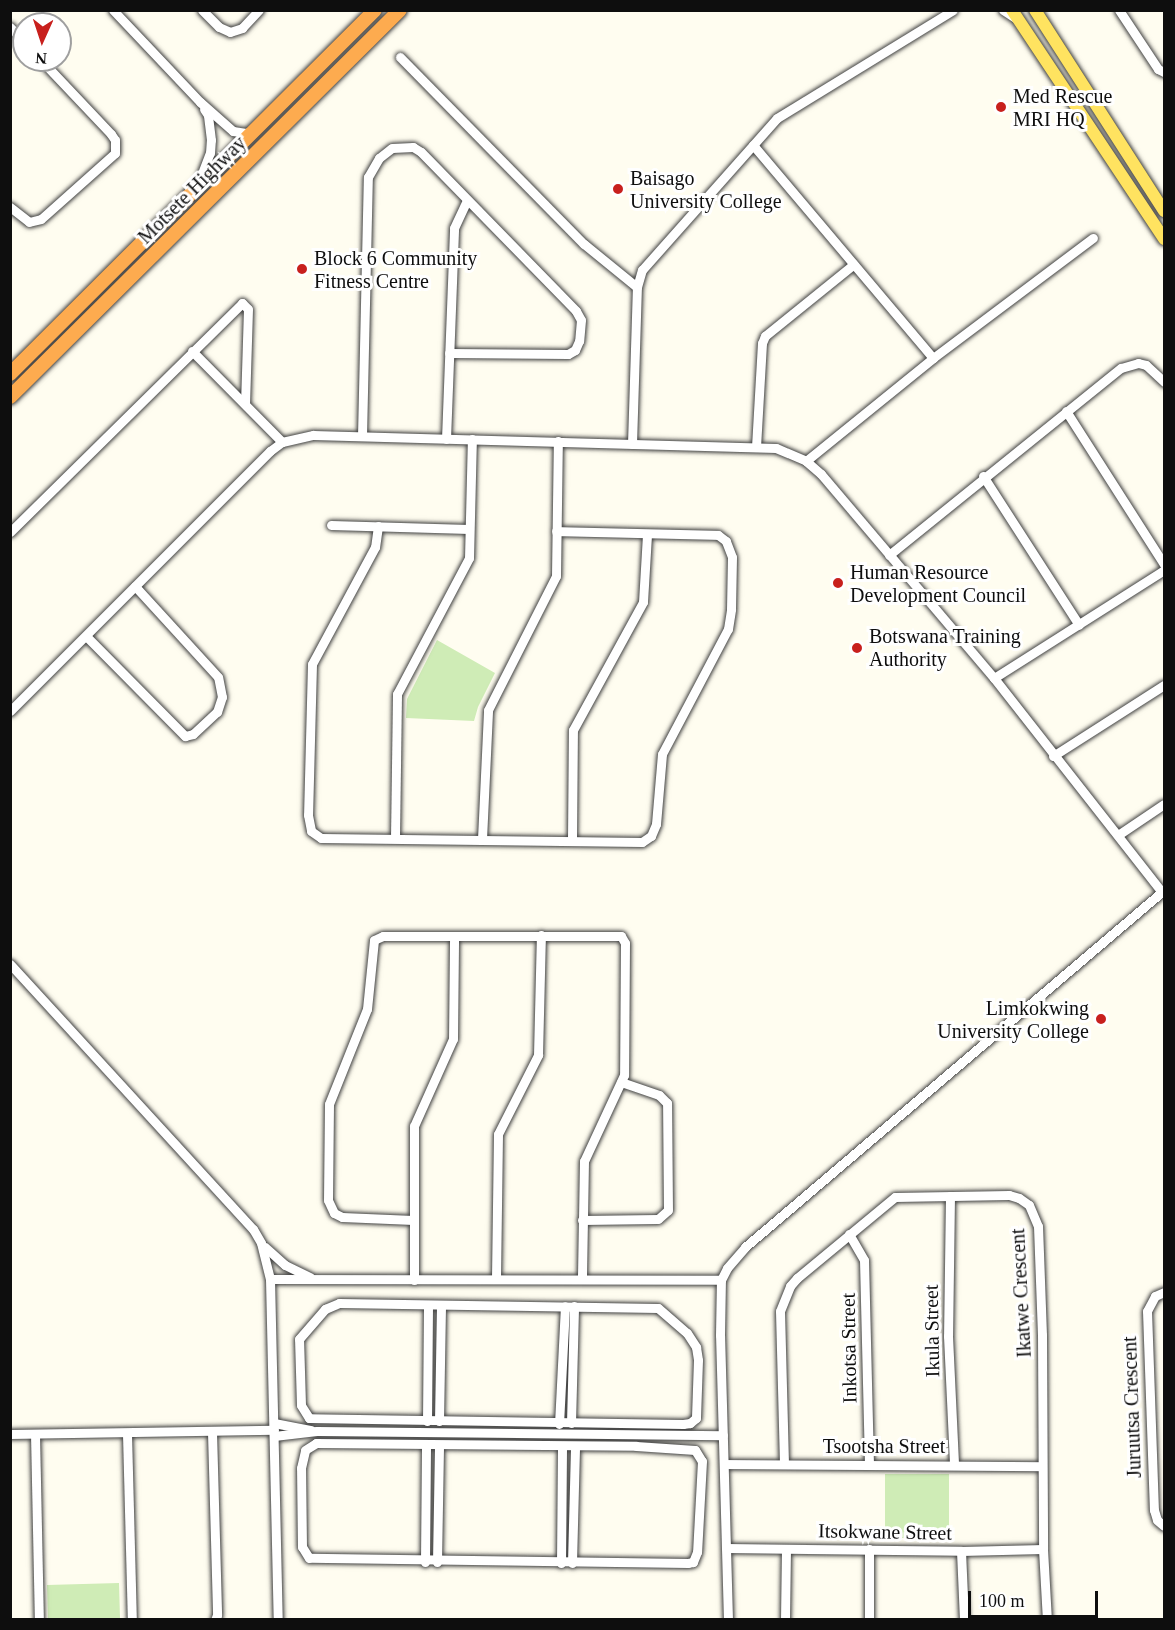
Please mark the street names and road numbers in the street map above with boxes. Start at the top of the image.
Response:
street label: Motsete Highway [133,131,251,249]
street label: Ikatwe Crescent [1006,1228,1036,1358]
street label: Ikula Street [919,1284,945,1378]
street label: Inkotsa Street [836,1293,862,1403]
street label: Juruutsa Crescent [1118,1336,1146,1478]
street label: Tsootsha Street [823,1434,945,1458]
street label: Itsokwane Street [818,1519,952,1545]

